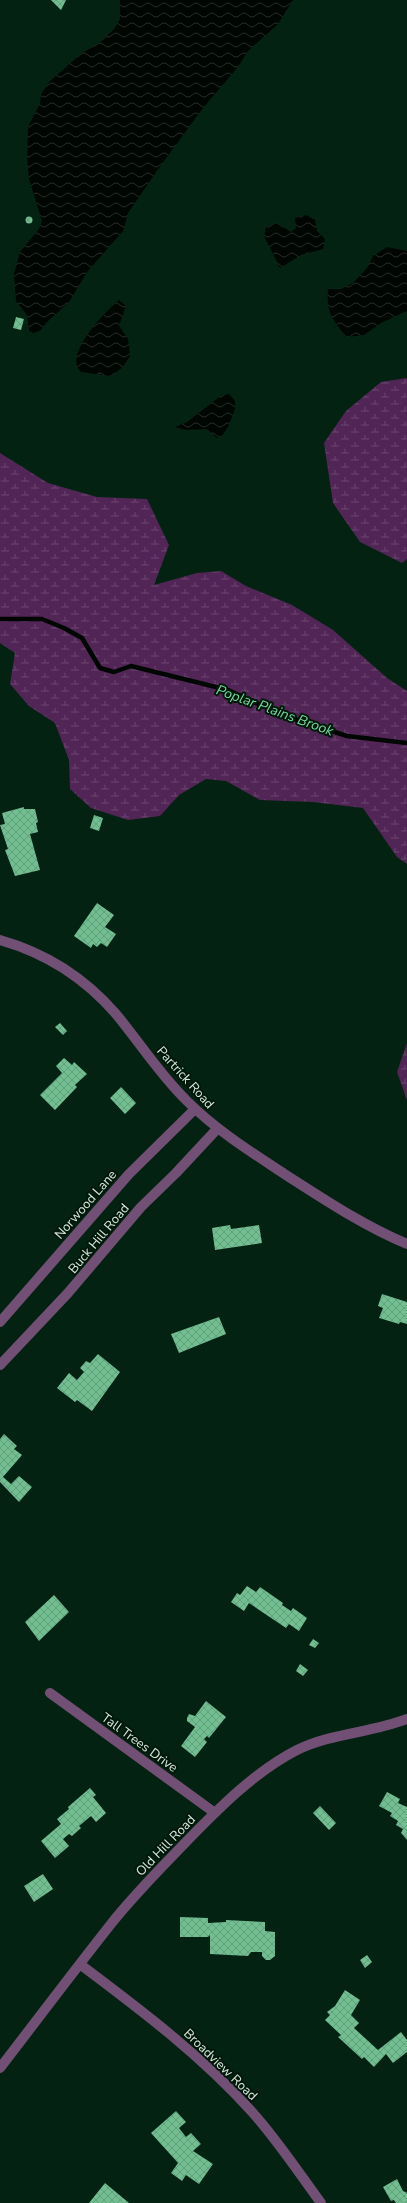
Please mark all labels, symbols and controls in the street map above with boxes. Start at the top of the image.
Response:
water label: Poplar Plains Brook [214,680,337,741]
street label: Partrick Road [152,1043,218,1113]
street label: Norwood Lane [51,1166,121,1243]
street label: Buck Hill Road [64,1200,133,1277]
street label: Tall Trees Drive [98,1709,181,1777]
street label: Old Hill Road [132,1811,200,1880]
street label: Broadview Road [179,2025,261,2105]

